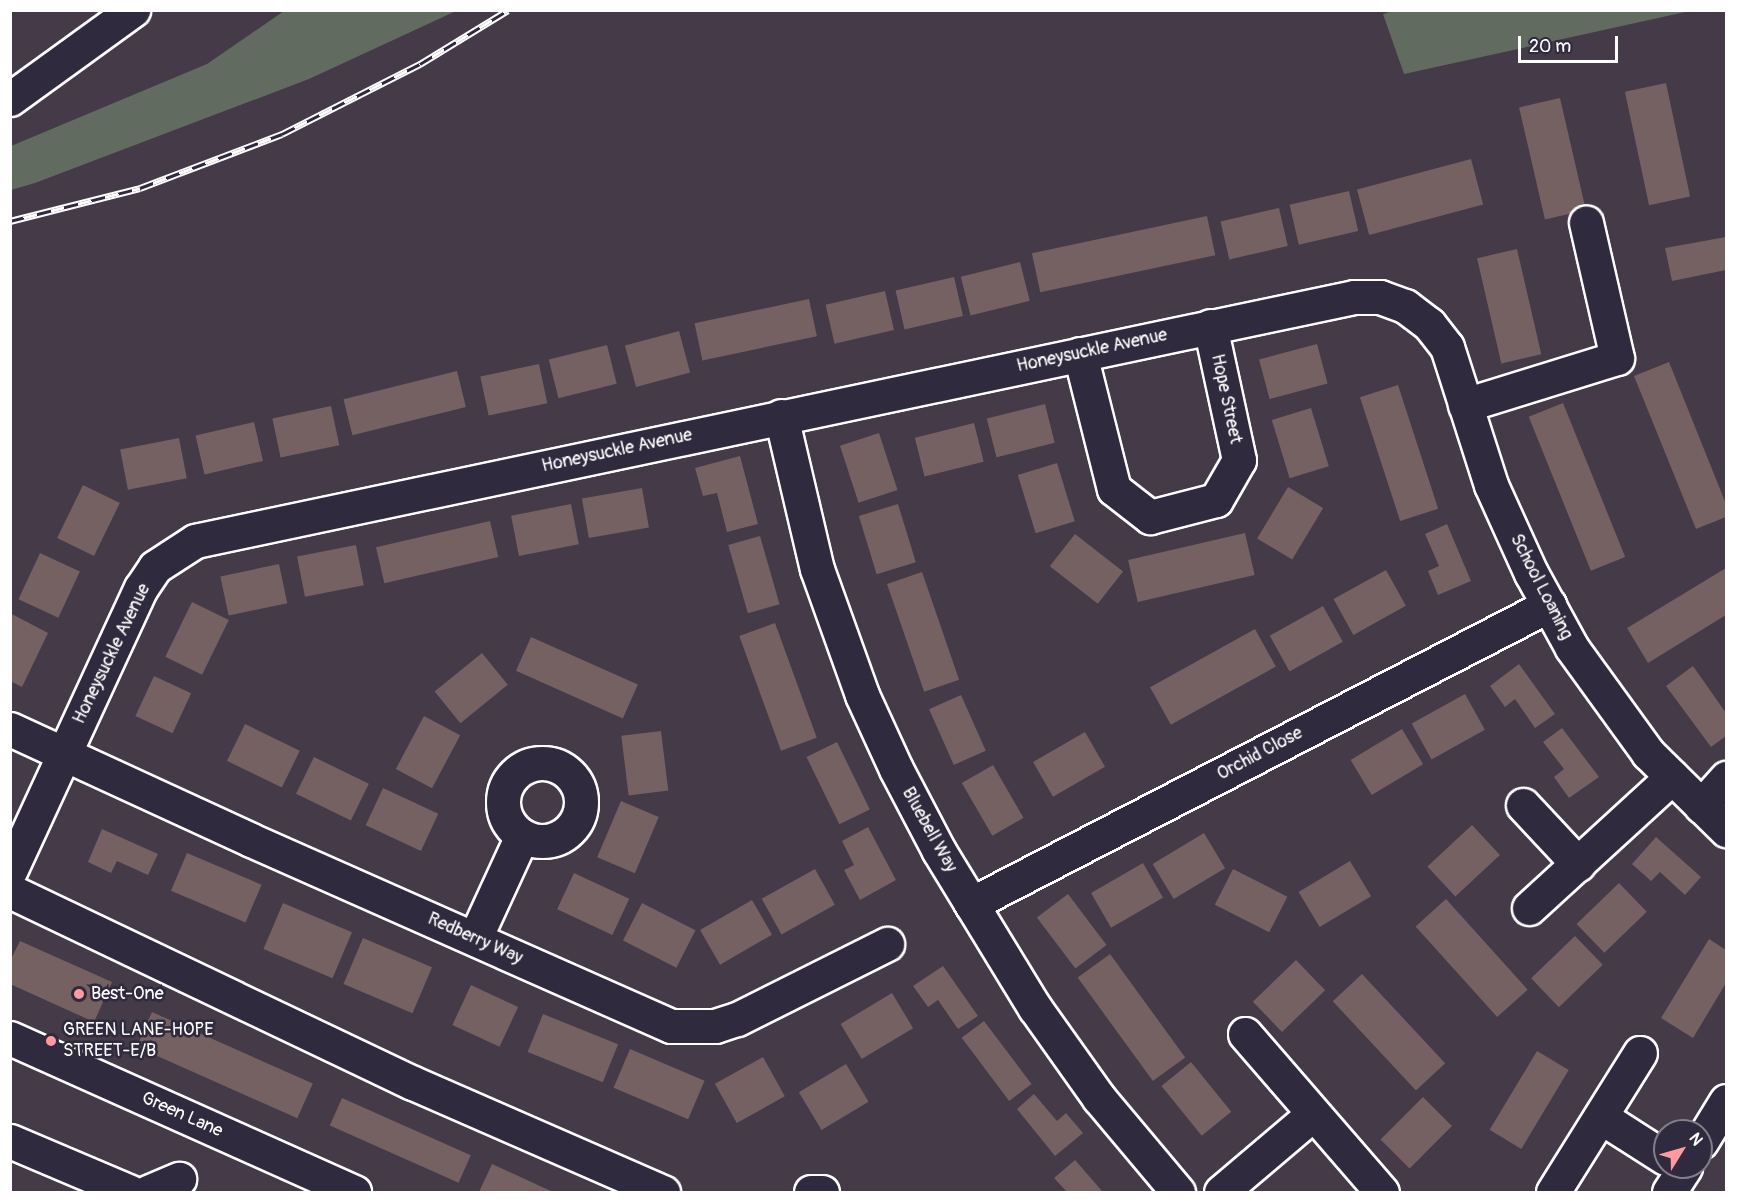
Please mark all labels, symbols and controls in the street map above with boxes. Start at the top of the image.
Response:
scale bar [1521,24,1622,62]
text: 20 m [1529,35,1571,58]
street label: Honeysuckle Avenue [1015,324,1169,378]
street label: Hope Street [1206,352,1246,446]
street label: Honeysuckle Avenue [540,424,694,478]
street label: School Loaning [1505,531,1577,643]
street label: Honeysuckle Avenue [69,580,155,728]
street label: Orchid Close [1214,723,1306,785]
street label: Bluebell Way [897,784,961,876]
street label: Redberry Way [424,908,526,970]
place label: Best-One [91,983,164,1005]
marker: Best-One [72,987,86,1001]
place label: GREEN LANE-HOPE STREET-E/B [63,1020,214,1062]
marker: GREEN LANE-HOPE STREET-E/B [44,1034,58,1048]
street label: Green Lane [138,1088,226,1142]
north arrow [1653,1119,1713,1179]
text: N [1685,1129,1707,1150]

